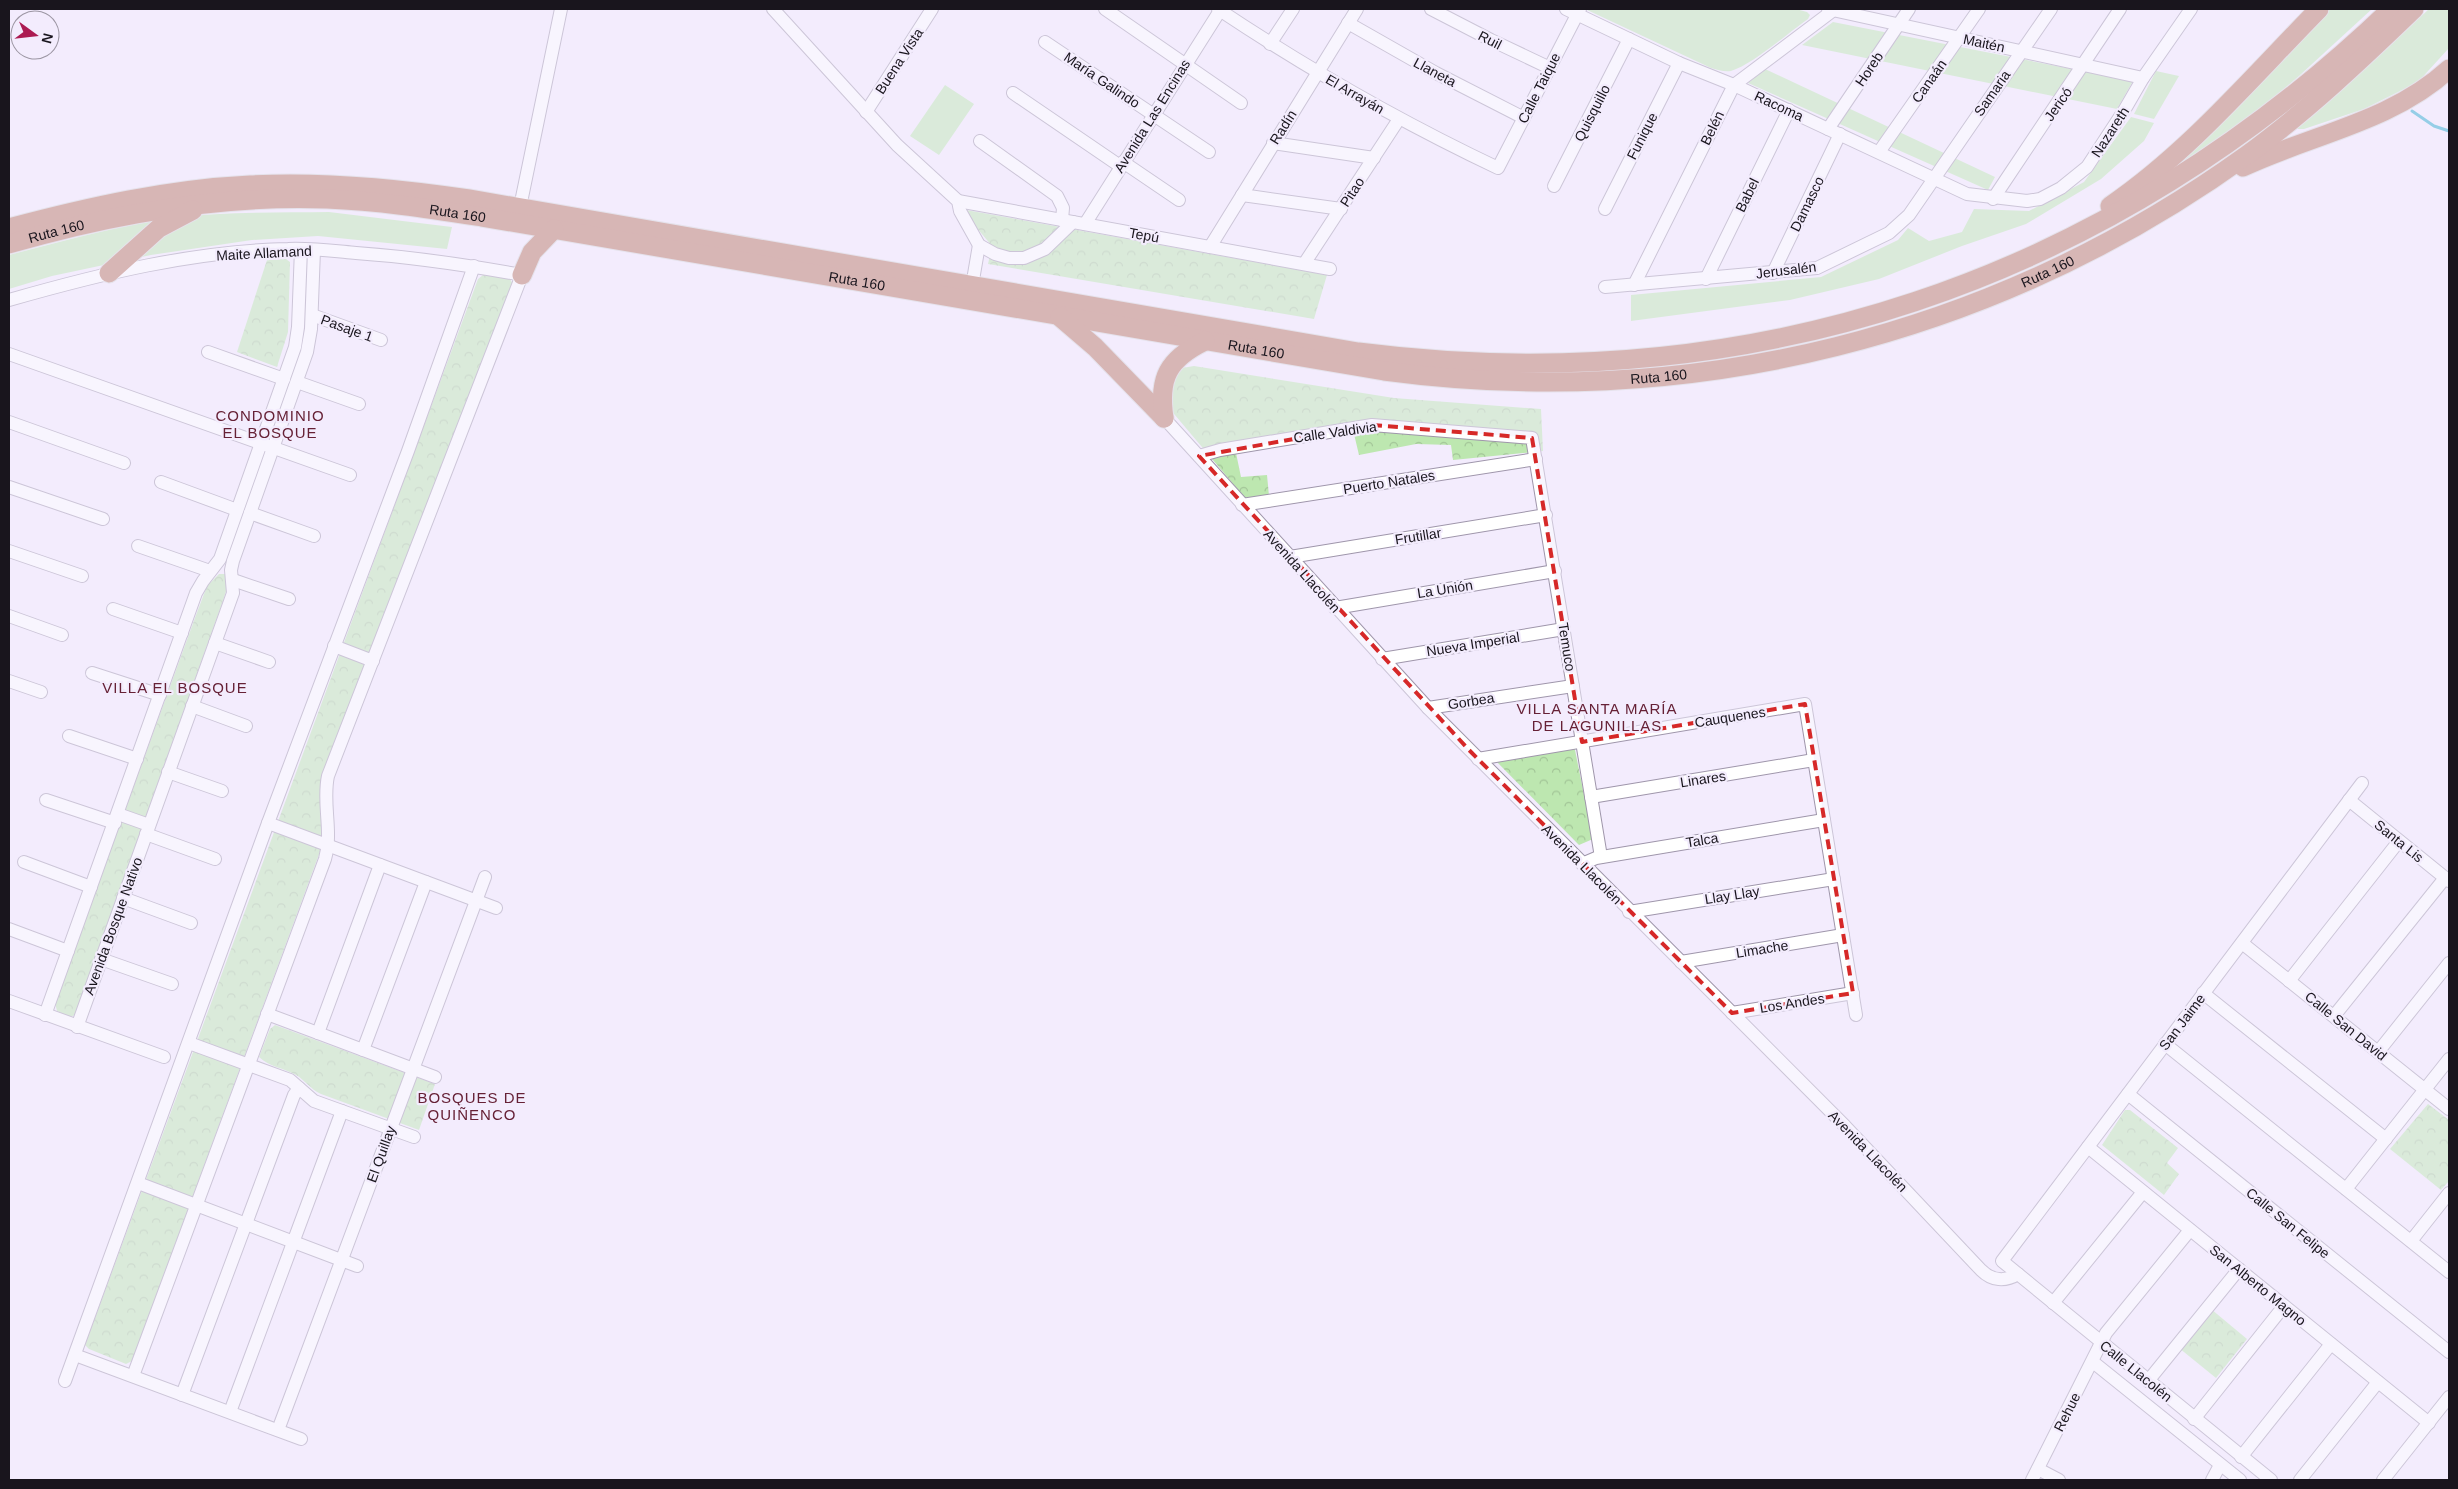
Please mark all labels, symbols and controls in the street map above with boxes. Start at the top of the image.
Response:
north arrow [10,10,60,60]
street label: Buena Vista [872,25,926,97]
street label: Ruil [1476,27,1504,53]
text: N [39,31,57,45]
street label: Maitén [1962,31,2006,55]
street label: María Galindo [1061,49,1143,111]
street label: Horeb [1852,49,1886,89]
street label: Calle Taique [1514,50,1564,126]
street label: Llaneta [1411,54,1459,90]
street label: Avenida Las Encinas [1111,56,1193,176]
street label: Canaán [1908,56,1950,106]
street label: Samaria [1970,67,2014,119]
street label: El Arrayán [1323,71,1387,117]
street label: Quisquillo [1571,82,1613,144]
street label: Jericó [2041,84,2075,124]
street label: Racoma [1752,88,1806,124]
street label: Nazareth [2088,104,2132,160]
street label: Radín [1266,107,1300,147]
street label: Belén [1697,108,1727,148]
street label: Funique [1623,110,1661,162]
street label: Pitao [1337,174,1368,210]
street label: Damasco [1787,174,1827,234]
street label: Babel [1732,175,1762,215]
street label: Ruta 160 [428,201,487,226]
street label: Ruta 160 [27,217,86,246]
street label: Tepú [1128,224,1160,246]
street label: Maite Allamand [216,243,312,263]
street label: Ruta 160 [2019,252,2077,291]
street label: Jerusalén [1755,258,1817,282]
street label: Ruta 160 [828,268,887,294]
street label: Pasaje 1 [319,311,376,345]
street label: Ruta 160 [1227,336,1286,362]
street label: Ruta 160 [1630,366,1688,387]
district label: CONDOMINIO EL BOSQUE [215,407,325,441]
street label: Calle Valdivia [1292,418,1378,446]
street label: Puerto Natales [1342,467,1436,497]
street label: Frutillar [1394,524,1443,548]
street label: Avenida Llacolén [1260,526,1344,616]
street label: La Unión [1416,577,1474,601]
street label: Temuco [1555,622,1579,673]
street label: Nueva Imperial [1425,629,1521,659]
district label: VILLA EL BOSQUE [102,679,248,696]
street label: Gorbea [1447,689,1496,713]
district label: VILLA SANTA MARÍA DE LAGUNILLAS [1517,700,1677,734]
street label: Cauquenes [1693,703,1767,731]
street label: Linares [1679,768,1727,790]
street label: Santa Lis [2371,816,2427,866]
street label: Avenida Llacolén [1539,821,1625,907]
street label: Talca [1685,830,1720,850]
street label: Avenida Bosque Nativo [81,855,145,997]
street label: Llay Llay [1703,883,1761,907]
street label: Limache [1735,937,1790,961]
street label: Calle San David [2302,988,2390,1064]
street label: Los Andes [1758,990,1826,1016]
street label: San Jaime [2156,991,2208,1053]
district label: BOSQUES DE QUIÑENCO [417,1089,527,1123]
street label: Avenida Llacolén [1825,1107,1911,1195]
street label: El Quillay [363,1123,399,1185]
street label: Calle San Felipe [2243,1184,2333,1262]
street label: San Alberto Magno [2207,1241,2309,1329]
street label: Calle Llacolén [2097,1337,2175,1405]
street label: Rehue [2051,1390,2084,1434]

